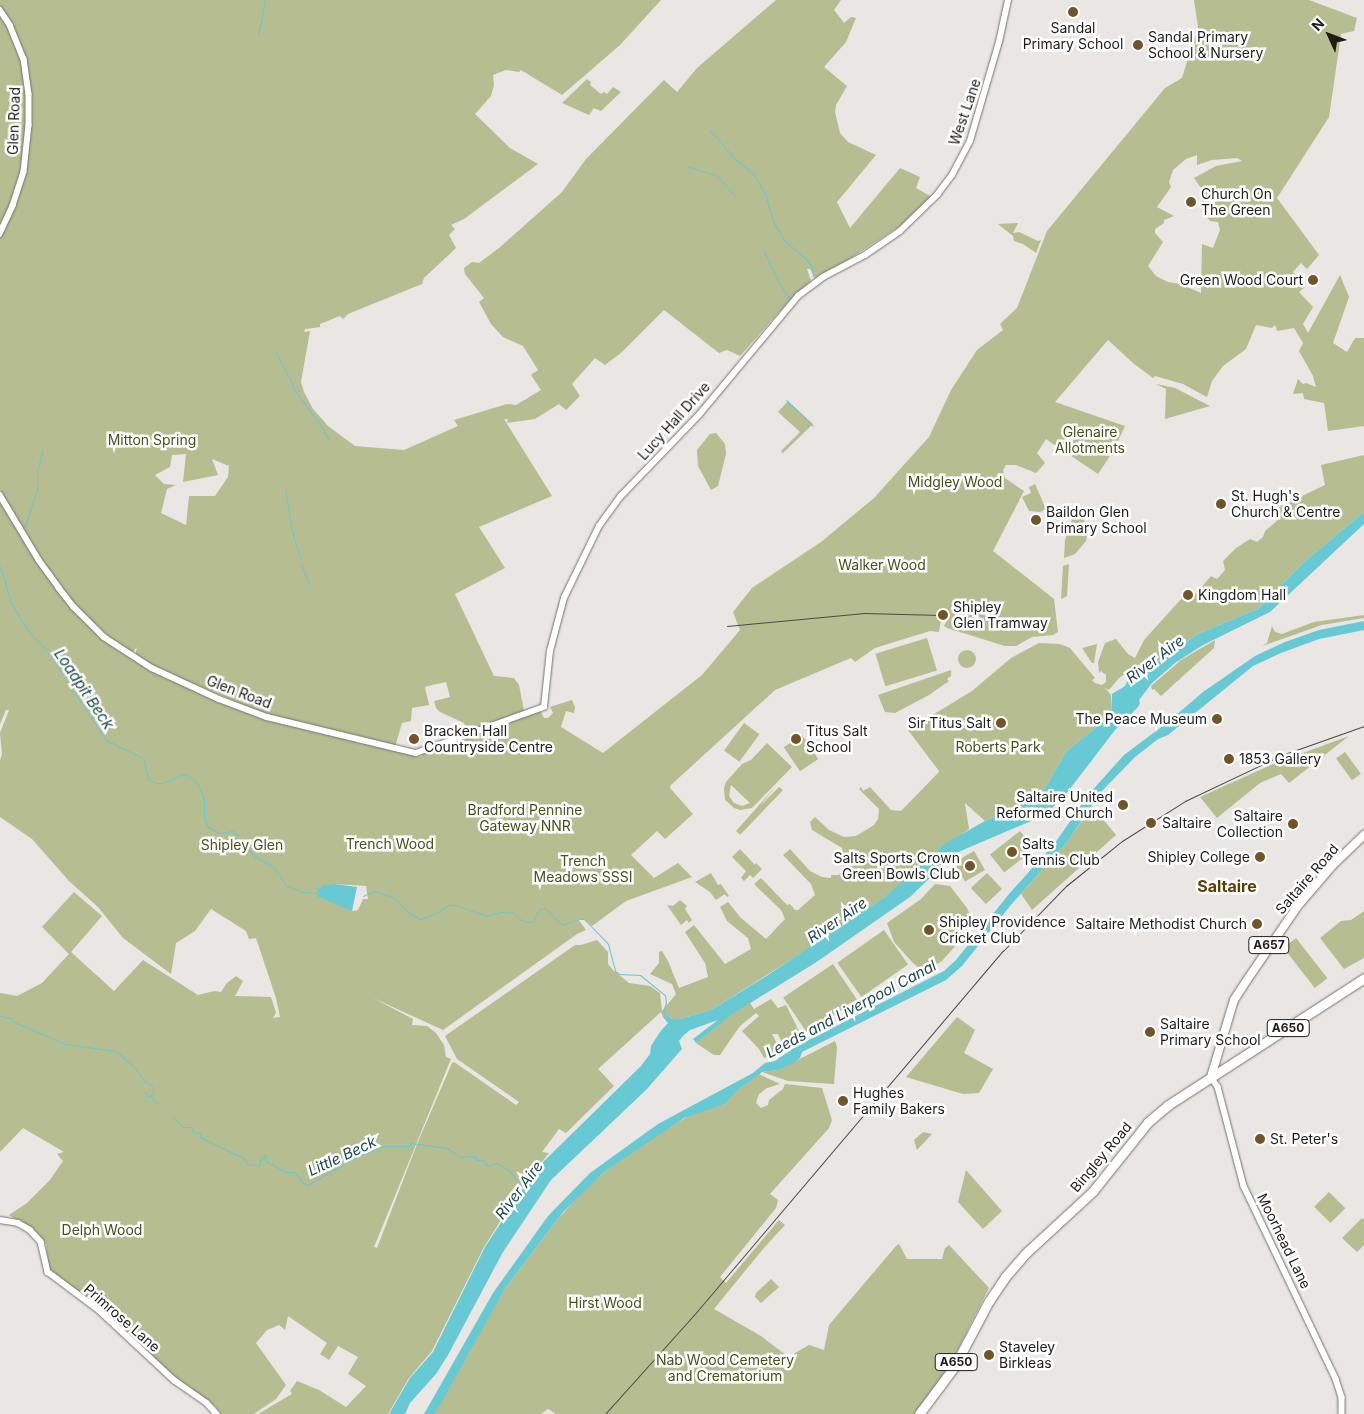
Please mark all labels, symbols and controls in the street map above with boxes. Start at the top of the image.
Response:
marker: Sandal Primary School [1067,6,1079,18]
north arrow [1304,10,1354,60]
text: N [1308,15,1328,34]
place label: Sandal Primary School [1023,20,1123,52]
place label: Sandal Primary School & Nursery [1148,29,1263,62]
marker: Sandal Primary School & Nursery [1132,39,1144,51]
street label: West Lane [946,76,984,148]
street label: Glen Road [4,87,24,155]
place label: Church On The Green [1201,186,1272,218]
marker: Church On The Green [1185,196,1197,208]
place label: Green Wood Court [1180,272,1303,288]
marker: Green Wood Court [1307,274,1319,286]
street label: Lucy Hall Drive [634,378,714,464]
park label: Glenaire Allotments [1055,424,1125,457]
park label: Mitton Spring [108,432,196,448]
park label: Midgley Wood [908,474,1002,490]
place label: St. Hugh's Church & Centre [1231,488,1340,520]
marker: St. Hugh's Church & Centre [1215,498,1227,510]
place label: Baildon Glen Primary School [1046,504,1147,536]
marker: Baildon Glen Primary School [1030,514,1042,526]
park label: Walker Wood [838,557,926,573]
place label: Kingdom Hall [1198,587,1286,603]
marker: Kingdom Hall [1182,589,1194,601]
place label: Shipley Glen Tramway [953,599,1048,632]
marker: Shipley Glen Tramway [937,609,949,621]
water label: River Aire [1122,631,1188,687]
water label: Loadpit Beck [51,645,117,733]
street label: Glen Road [204,672,274,712]
place label: The Peace Museum [1075,711,1207,727]
marker: The Peace Museum [1211,713,1223,725]
place label: Sir Titus Salt [908,715,991,731]
marker: Sir Titus Salt [995,717,1007,729]
place label: Bracken Hall Countryside Centre [424,723,553,756]
place label: Titus Salt School [806,723,868,756]
marker: Bracken Hall Countryside Centre [408,733,420,745]
marker: Titus Salt School [790,733,802,745]
park label: Roberts Park [955,739,1041,755]
place label: 1853 Gallery [1239,751,1321,767]
marker: 1853 Gallery [1223,753,1235,765]
place label: Saltaire United Reformed Church [996,789,1113,822]
marker: Saltaire United Reformed Church [1117,799,1129,811]
park label: Bradford Pennine Gateway NNR [468,802,582,834]
place label: Saltaire Collection [1217,808,1283,840]
place label: Saltaire [1162,815,1212,831]
marker: Saltaire [1144,816,1158,830]
marker: Saltaire Collection [1287,818,1299,830]
park label: Trench Wood [346,836,434,852]
place label: Salts Tennis Club [1022,836,1100,869]
park label: Shipley Glen [201,837,283,853]
street label: Saltaire Road [1272,841,1342,917]
marker: Salts Tennis Club [1006,846,1018,858]
place label: Shipley College [1147,849,1250,865]
place label: Salts Sports Crown Green Bowls Club [833,850,960,882]
marker: Shipley College [1254,851,1266,863]
park label: Trench Meadows SSSI [533,853,633,886]
marker: Salts Sports Crown Green Bowls Club [964,860,976,872]
district label: Saltaire [1197,876,1257,896]
water label: River Aire [804,894,870,946]
place label: Shipley Providence Cricket Club [939,914,1066,946]
place label: Saltaire Methodist Church [1075,916,1247,932]
marker: Saltaire Methodist Church [1251,918,1263,930]
marker: Shipley Providence Cricket Club [923,924,935,936]
road number: A657 [1248,936,1290,954]
water label: Leeds and Liverpool Canal [763,956,939,1062]
place label: Saltaire Primary School [1160,1016,1261,1048]
road number: A650 [1266,1018,1310,1038]
marker: Saltaire Primary School [1144,1026,1156,1038]
place label: Hughes Family Bakers [853,1085,945,1118]
marker: Hughes Family Bakers [837,1095,849,1107]
street label: Bingley Road [1067,1119,1135,1195]
place label: St. Peter's [1270,1131,1338,1147]
water label: Little Beck [305,1132,379,1180]
marker: St. Peter's [1254,1133,1266,1145]
water label: River Aire [491,1157,547,1223]
street label: Moorhead Lane [1254,1191,1314,1291]
park label: Delph Wood [62,1222,142,1238]
street label: Primrose Lane [81,1280,163,1356]
park label: Hirst Wood [568,1295,642,1311]
place label: Staveley Birkleas [999,1339,1055,1371]
marker: Staveley Birkleas [983,1349,995,1361]
park label: Nab Wood Cemetery and Crematorium [656,1352,794,1384]
road number: A650 [934,1352,978,1371]

